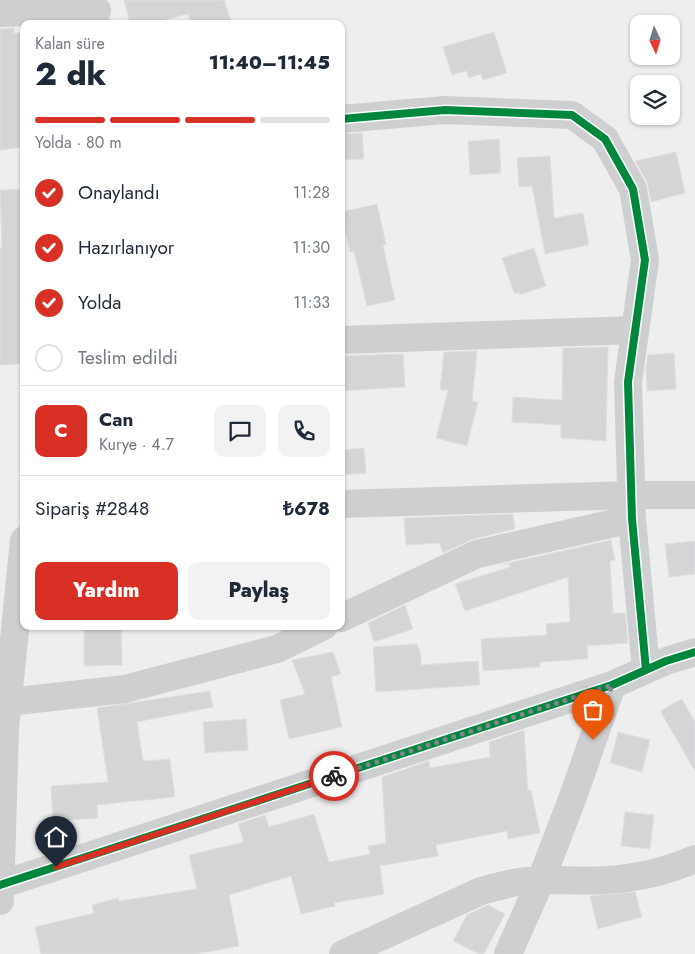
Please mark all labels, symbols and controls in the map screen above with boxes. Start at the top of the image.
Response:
north arrow [630,15,680,65]
map controls [630,15,680,125]
text: Kalan süre [35,32,105,55]
text: 11:40–11:45 [209,49,330,76]
text: 2 dk [35,51,106,97]
button: layers [630,75,680,125]
text: Yolda · 80 m [35,131,122,154]
icon: check [35,179,63,207]
text: Onaylandı [78,179,160,206]
text: 11:28 [293,181,330,204]
icon: check [35,234,63,262]
text: Hazırlanıyor [78,234,174,261]
text: 11:30 [292,236,330,259]
icon: check [35,289,63,317]
text: Yolda [78,289,121,316]
text: 11:33 [293,291,330,314]
text: Teslim edildi [78,344,178,371]
button: chat [214,405,266,457]
button: phone [278,405,330,457]
text: Can [99,406,134,433]
text: C [54,417,68,444]
text: Kurye · 4.7 [99,433,174,456]
text: Sipariş #2848 [35,495,149,522]
text: ₺678 [283,495,330,522]
button: Yardım [35,562,178,620]
button: Paylaş [188,562,330,620]
pin [572,689,614,740]
icon: bag [579,696,607,724]
courier [309,751,359,801]
icon: bike [320,762,348,790]
pin [35,816,77,867]
icon: home [42,823,70,851]

